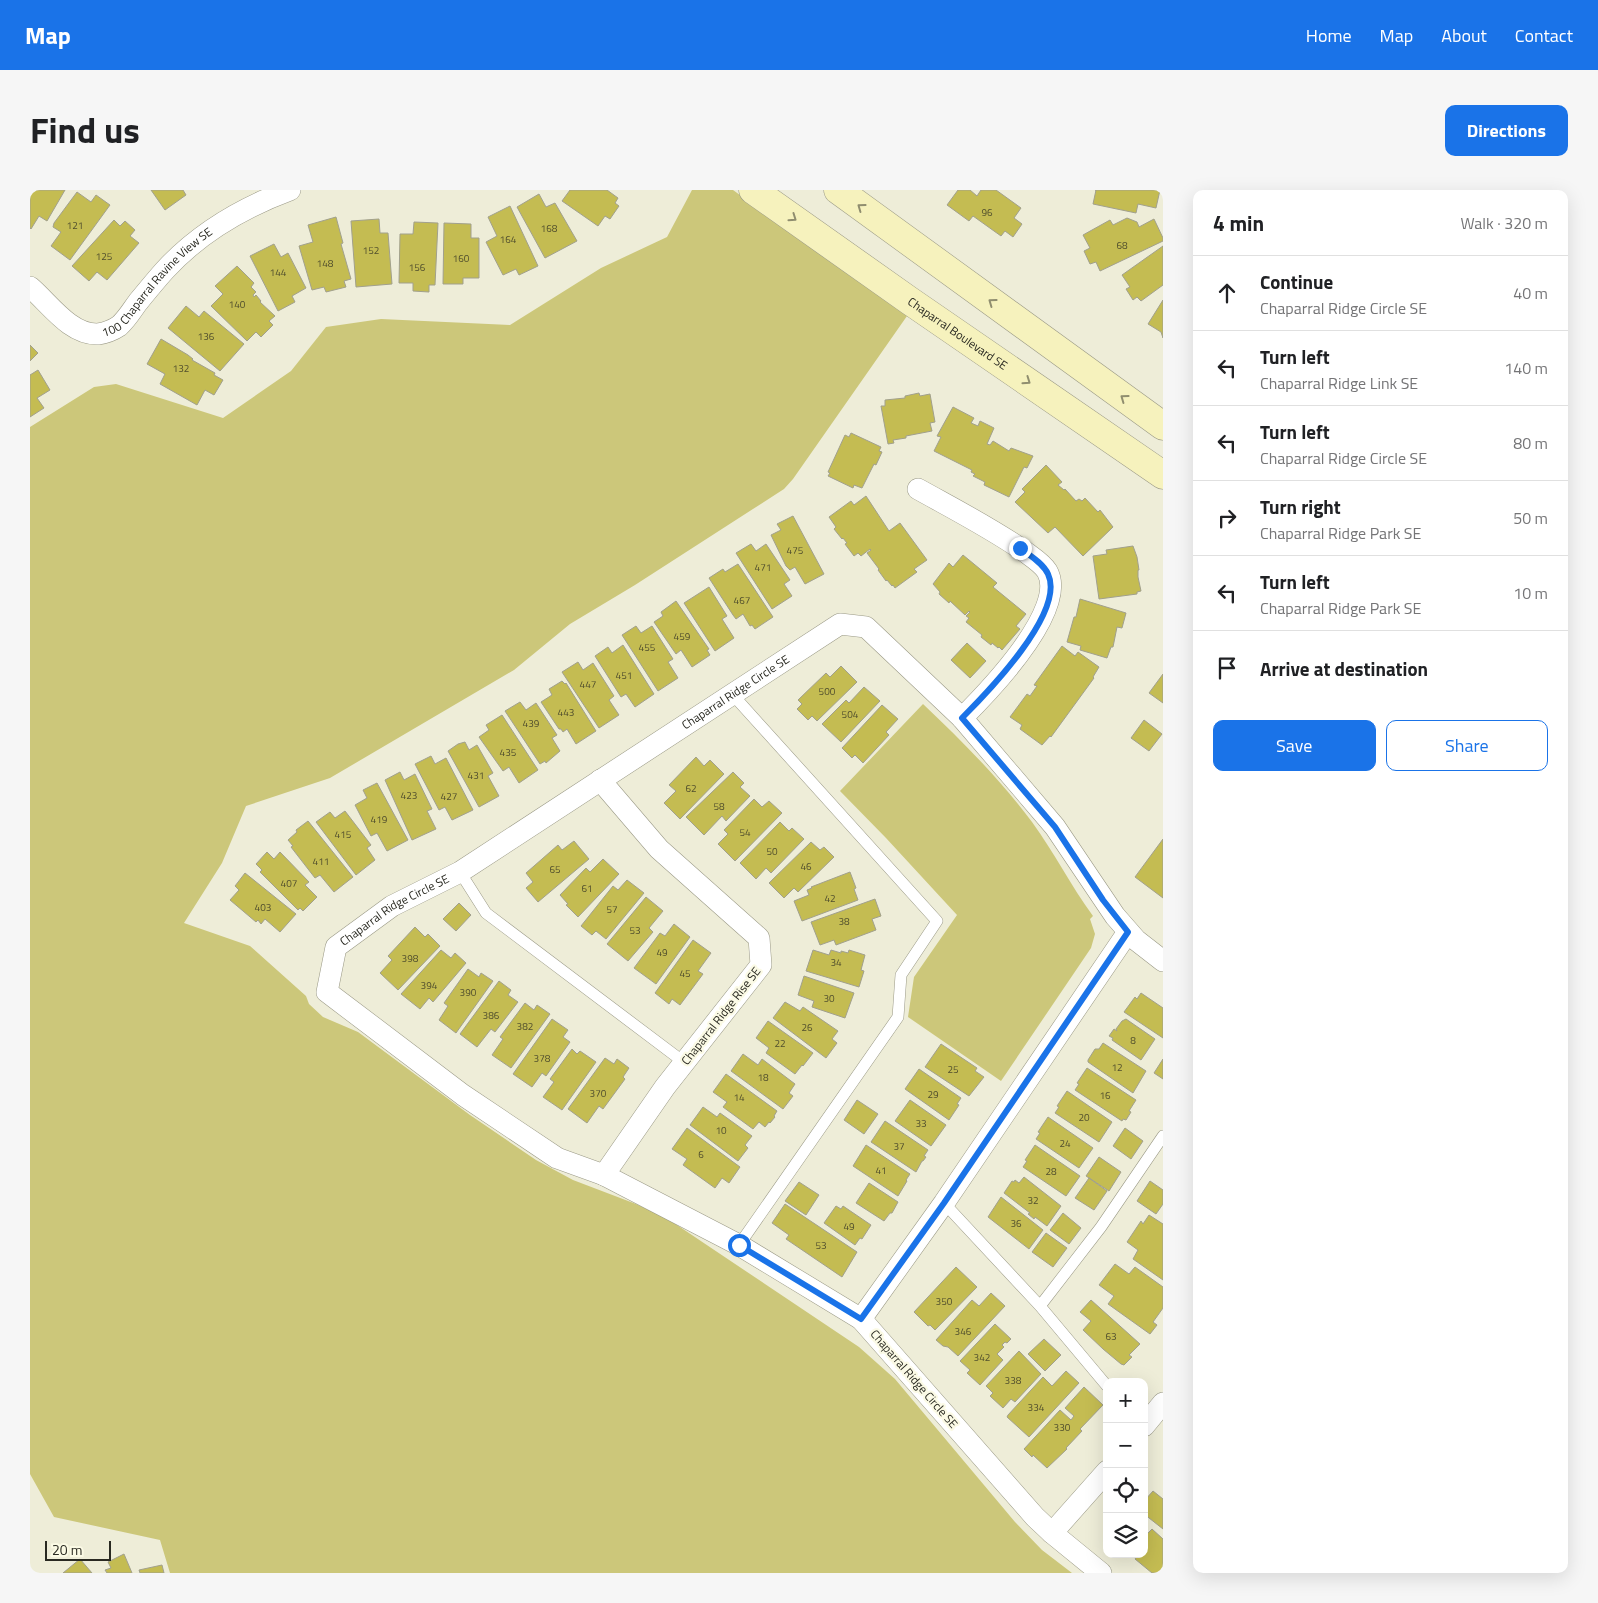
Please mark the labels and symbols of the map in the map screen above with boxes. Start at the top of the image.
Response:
one-way arrow [858,204,867,212]
house number: 96 [981,205,993,220]
one-way arrow [787,212,797,221]
house number: 121 [67,218,83,233]
house number: 168 [541,221,558,236]
street label: 100 Chaparral Ravine View SE [99,222,216,342]
house number: 164 [500,232,517,247]
house number: 68 [1116,238,1128,253]
house number: 152 [363,243,379,258]
house number: 125 [96,249,113,264]
house number: 160 [453,251,470,266]
house number: 148 [317,256,334,271]
house number: 156 [409,260,426,275]
house number: 144 [270,265,287,280]
street label: Chaparral Boulevard SE [904,292,1012,375]
house number: 140 [229,297,246,312]
one-way arrow [988,299,998,308]
house number: 136 [198,329,215,344]
house number: 132 [173,361,189,376]
one-way arrow [1021,375,1030,384]
one-way arrow [1120,395,1129,404]
route end [1009,537,1032,560]
house number: 475 [787,543,804,558]
house number: 471 [755,560,771,575]
house number: 467 [734,593,750,608]
house number: 459 [674,629,691,644]
house number: 455 [639,640,656,655]
street label: Chaparral Ridge Circle SE [678,649,793,734]
house number: 451 [616,668,632,683]
house number: 447 [580,677,596,692]
house number: 500 [819,684,836,699]
house number: 443 [558,705,574,720]
house number: 504 [842,707,859,722]
house number: 439 [523,716,540,731]
house number: 435 [500,745,517,760]
house number: 431 [468,768,484,783]
house number: 62 [685,781,697,796]
house number: 423 [401,788,417,803]
house number: 427 [441,789,457,804]
house number: 58 [713,799,725,814]
house number: 419 [371,812,388,827]
house number: 54 [739,825,751,840]
house number: 415 [335,827,352,842]
house number: 50 [766,844,778,859]
house number: 411 [313,854,329,869]
house number: 46 [800,859,812,874]
house number: 65 [549,862,561,877]
street label: Chaparral Ridge Circle SE [335,869,452,950]
house number: 407 [281,876,297,891]
house number: 61 [581,881,593,896]
house number: 42 [824,891,836,906]
house number: 403 [255,900,271,915]
house number: 57 [606,902,618,917]
house number: 38 [838,914,850,929]
house number: 53 [629,923,641,938]
house number: 49 [656,945,668,960]
house number: 398 [402,951,419,966]
house number: 34 [830,955,842,970]
street label: Chaparral Ridge Rise SE [676,962,765,1069]
house number: 45 [679,966,691,981]
house number: 394 [421,978,438,993]
house number: 390 [460,985,477,1000]
house number: 30 [823,991,835,1006]
house number: 386 [483,1008,500,1023]
house number: 382 [517,1019,533,1034]
house number: 26 [801,1020,813,1035]
house number: 8 [1130,1033,1136,1048]
house number: 22 [774,1036,786,1051]
house number: 378 [534,1051,551,1066]
house number: 12 [1111,1060,1123,1075]
house number: 25 [947,1062,959,1077]
house number: 18 [757,1070,769,1085]
house number: 370 [590,1086,607,1101]
house number: 29 [927,1087,939,1102]
house number: 16 [1099,1088,1111,1103]
house number: 14 [733,1090,745,1105]
house number: 20 [1078,1110,1090,1125]
house number: 33 [915,1116,927,1131]
house number: 10 [715,1123,727,1138]
house number: 24 [1059,1136,1071,1151]
house number: 37 [893,1139,905,1154]
house number: 6 [698,1147,704,1162]
house number: 41 [875,1163,887,1178]
house number: 28 [1045,1164,1057,1179]
house number: 32 [1027,1193,1039,1208]
house number: 36 [1010,1216,1022,1231]
house number: 49 [843,1219,855,1234]
route start [728,1234,751,1257]
house number: 53 [815,1238,827,1253]
house number: 350 [936,1294,953,1309]
house number: 346 [955,1324,972,1339]
street label: Chaparral Ridge Circle SE [866,1325,963,1432]
house number: 63 [1105,1329,1117,1344]
house number: 342 [974,1350,990,1365]
house number: 338 [1005,1373,1022,1388]
house number: 334 [1028,1400,1045,1415]
house number: 330 [1054,1420,1071,1435]
scale bar [45,1538,111,1561]

